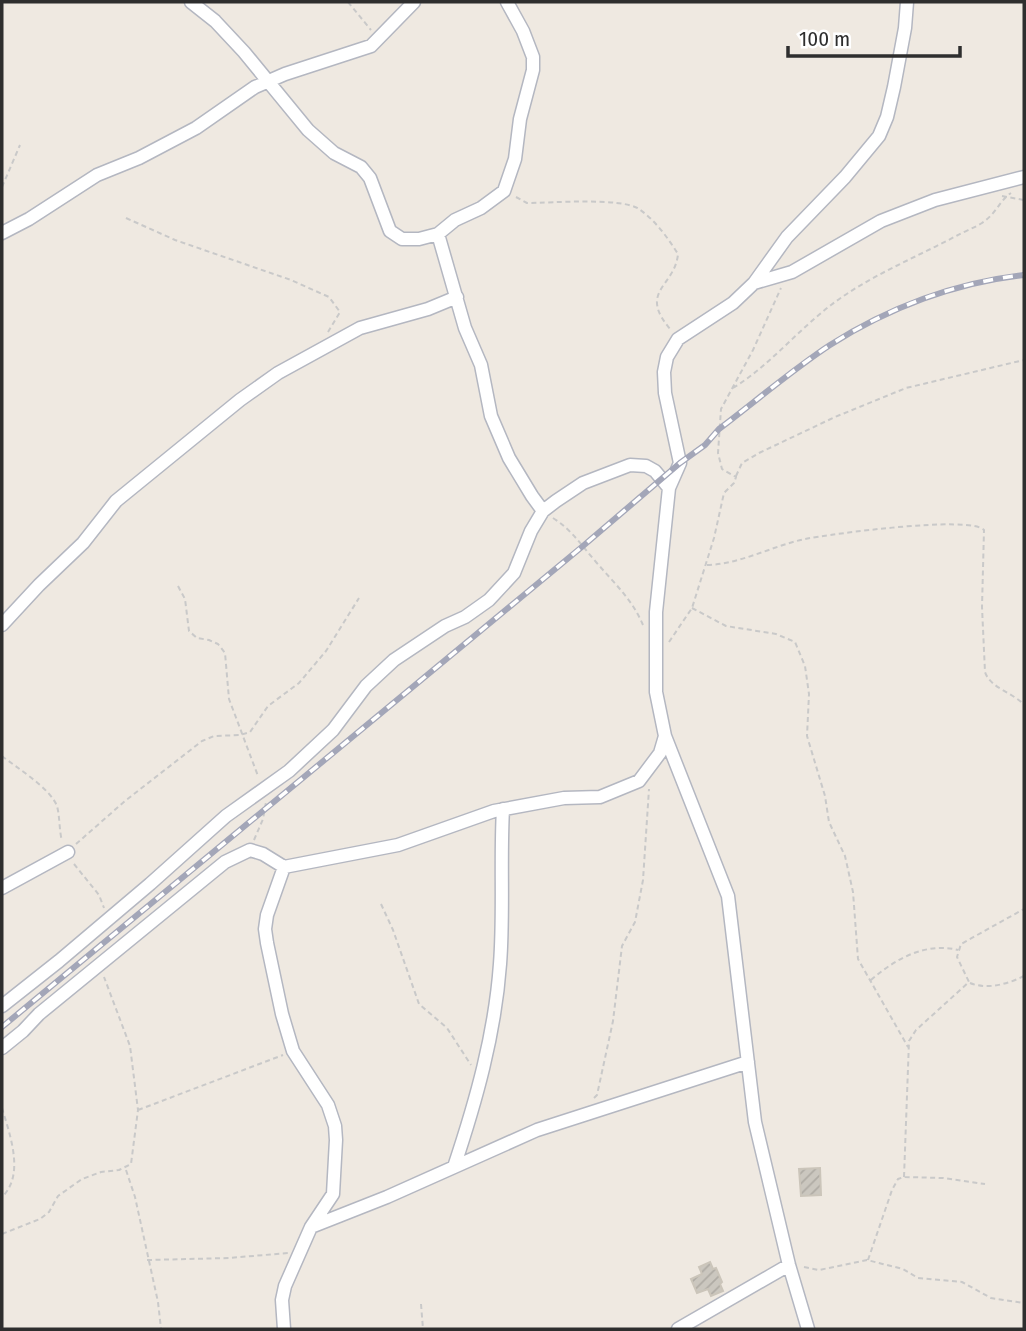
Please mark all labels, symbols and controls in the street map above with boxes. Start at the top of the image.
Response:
scale bar [788,14,960,58]
text: 100 m [799,26,850,52]

